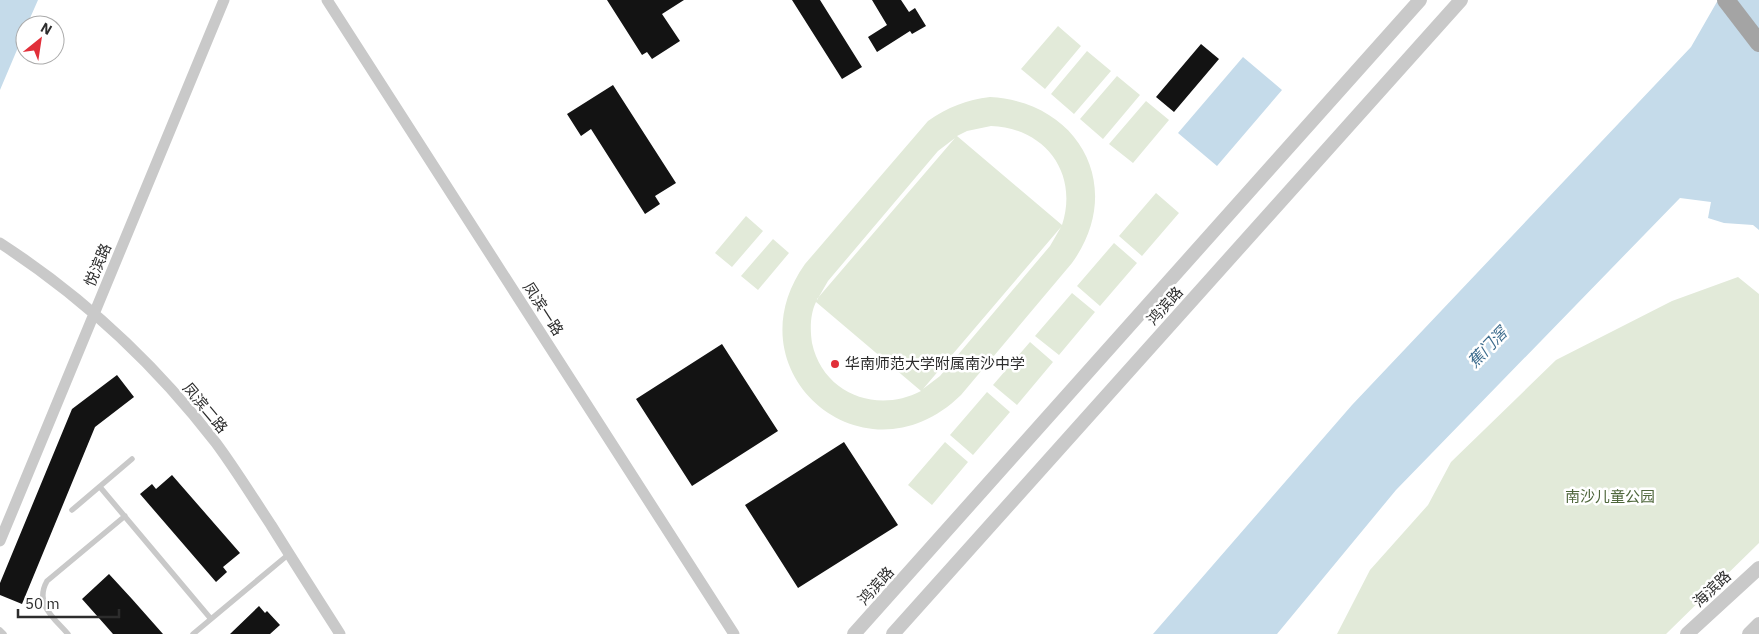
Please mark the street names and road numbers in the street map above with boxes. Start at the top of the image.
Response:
street label: 悦滨路 [80,240,115,289]
street label: 凤滨一路 [519,278,568,339]
street label: 鸿滨路 [1143,283,1187,329]
street label: 凤滨二路 [179,379,232,437]
street label: 鸿滨路 [854,563,898,609]
street label: 海滨路 [1689,566,1735,611]

